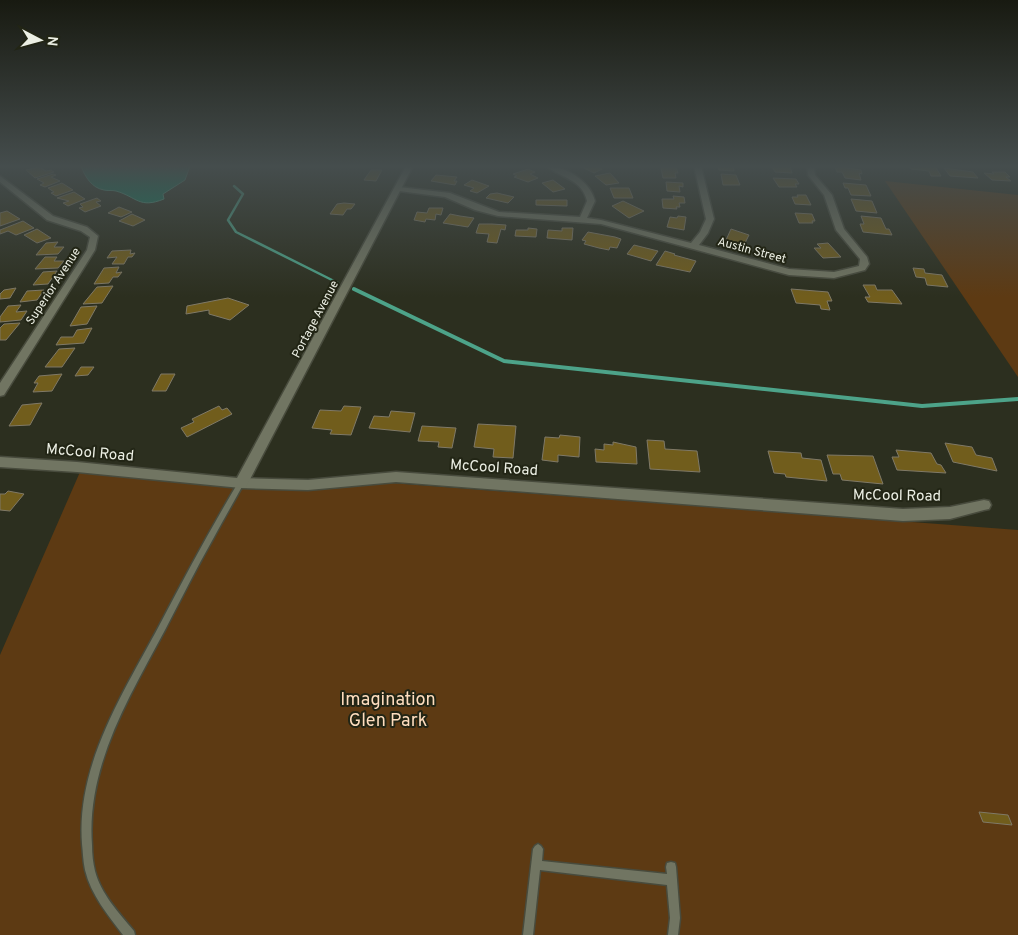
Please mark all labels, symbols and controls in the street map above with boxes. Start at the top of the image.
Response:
north arrow [15,15,65,65]
text: N [42,35,60,47]
street label: Austin Street [716,234,788,268]
street label: Superior Avenue [23,245,85,328]
street label: Portage Avenue [289,278,343,361]
street label: McCool Road [45,440,135,467]
street label: McCool Road [449,456,539,481]
street label: McCool Road [853,486,941,507]
park label: Imagination Glen Park [340,689,436,733]

